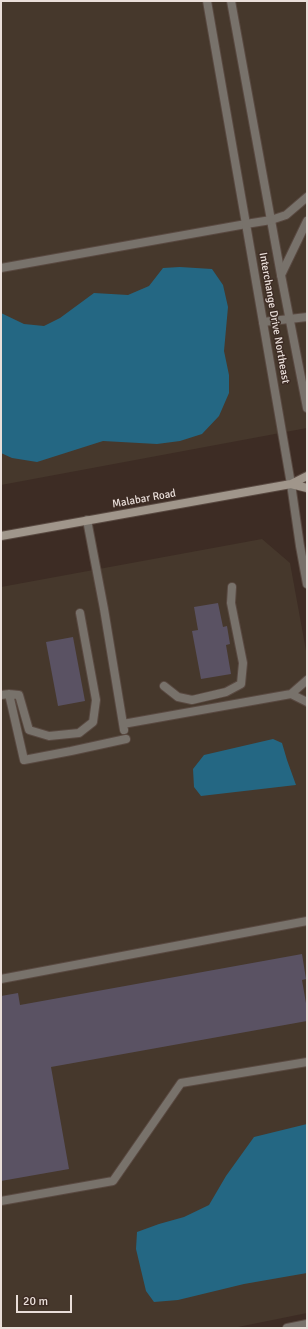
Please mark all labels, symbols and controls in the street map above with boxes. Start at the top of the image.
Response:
street label: Interchange Drive Northeast [256,251,292,385]
street label: Malabar Road [111,487,177,511]
scale bar [18,1287,74,1313]
text: 20 m [23,1294,48,1309]

